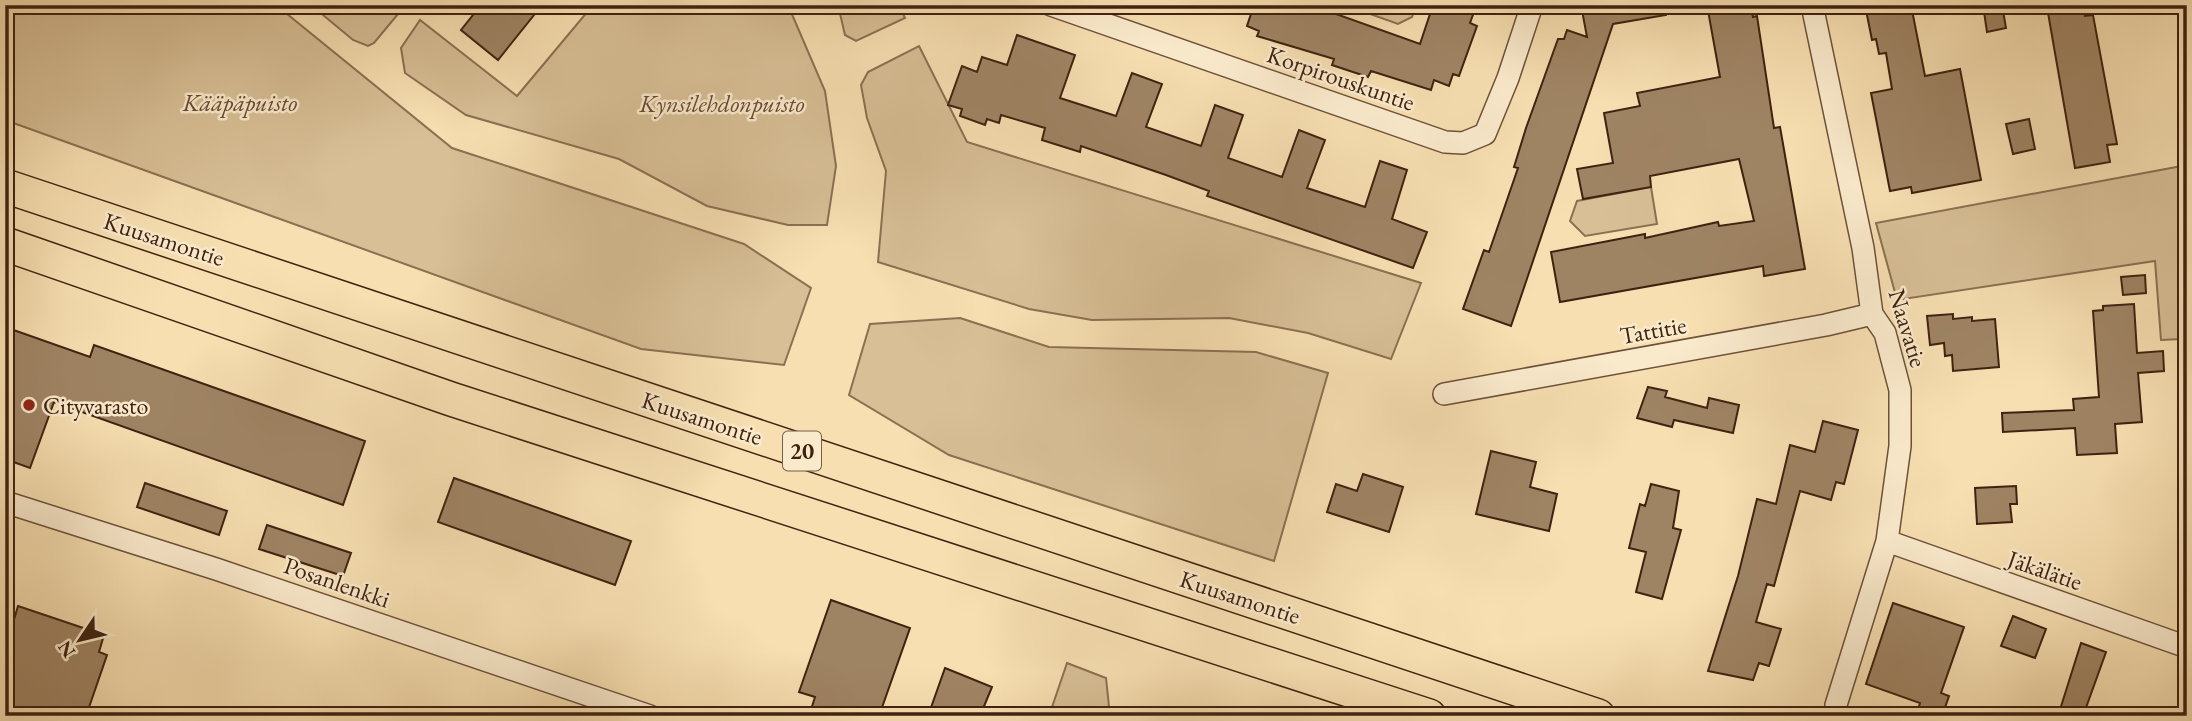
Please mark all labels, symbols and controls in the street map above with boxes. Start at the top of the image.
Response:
street label: Korpirouskuntie [1263,38,1419,118]
park label: Kääpäpuisto [182,87,297,118]
park label: Kynsilehdonpuisto [638,88,805,119]
street label: Kuusamontie [100,205,228,273]
street label: Naavatie [1881,285,1935,371]
street label: Tattitie [1617,309,1689,351]
street label: Kuusamontie [638,384,766,452]
place label: Cityvarasto [43,390,149,421]
marker: Cityvarasto [21,397,37,413]
road number: 20 [783,432,821,471]
street label: Jäkälätie [2002,542,2086,597]
street label: Posanlenkki [280,549,394,615]
street label: Kuusamontie [1176,563,1304,631]
north arrow [46,606,116,676]
text: N [51,635,81,663]

